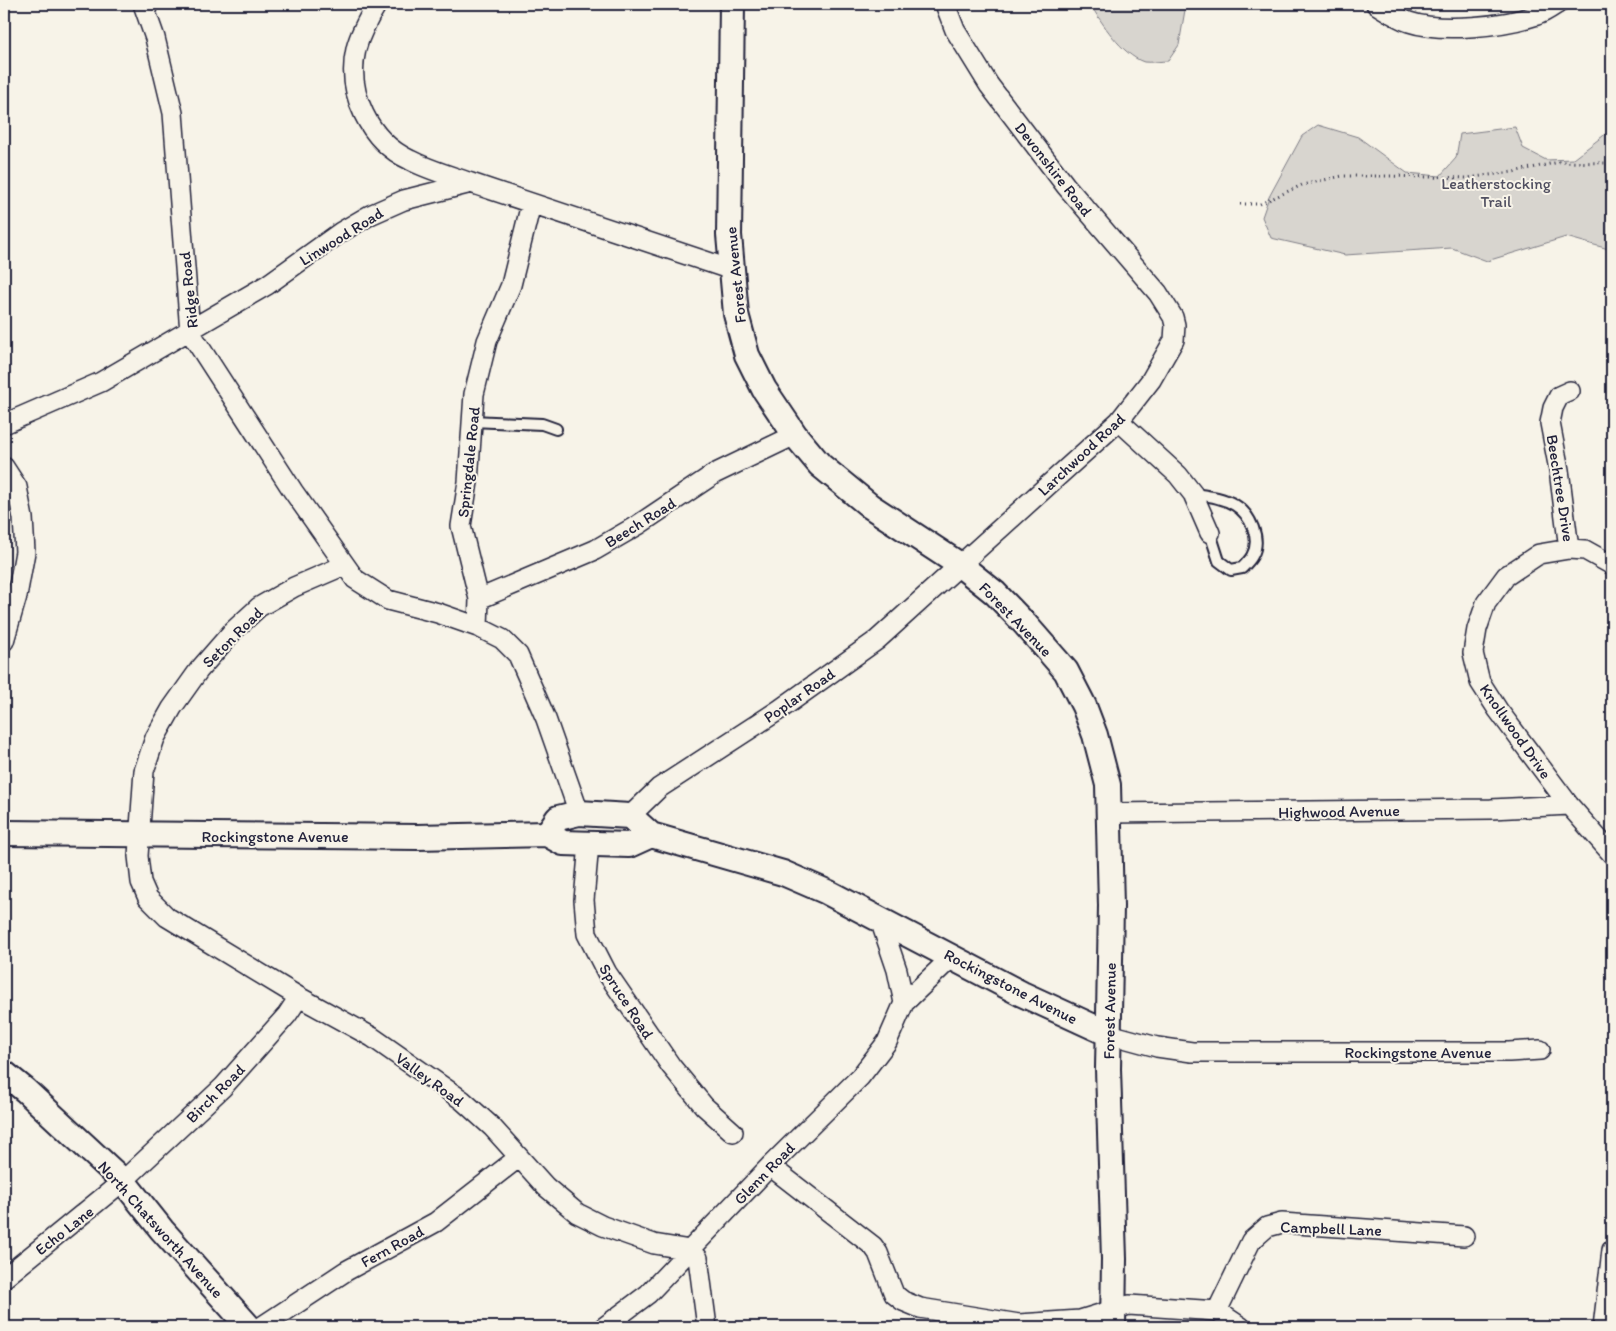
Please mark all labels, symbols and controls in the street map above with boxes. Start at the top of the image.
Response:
street label: Devonshire Road [1011,118,1096,220]
park label: Leatherstocking Trail [1441,174,1552,211]
street label: Linwood Road [296,203,387,270]
street label: Forest Avenue [721,226,750,324]
street label: Ridge Road [175,250,202,329]
street label: Springdale Road [453,405,484,519]
street label: Larchwood Road [1034,409,1129,500]
street label: Beechtree Drive [1543,433,1578,543]
street label: Beech Road [601,493,679,552]
street label: Forest Avenue [975,578,1056,661]
street label: Seton Road [198,603,267,672]
street label: Poplar Road [760,664,839,727]
street label: Knollwood Drive [1476,680,1555,782]
street label: Highwood Avenue [1278,801,1400,822]
street label: Rockingstone Avenue [201,827,349,846]
street label: Rockingstone Avenue [941,945,1081,1028]
street label: Spruce Road [595,960,658,1043]
street label: Forest Avenue [1099,962,1120,1060]
street label: Rockingstone Avenue [1344,1043,1492,1062]
street label: Valley Road [392,1048,468,1111]
street label: Birch Road [182,1060,249,1127]
street label: Glenn Road [730,1138,799,1209]
street label: North Chatsworth Avenue [94,1157,227,1302]
street label: Echo Lane [31,1201,98,1259]
street label: Campbell Lane [1280,1217,1382,1240]
street label: Fern Road [358,1221,427,1271]

